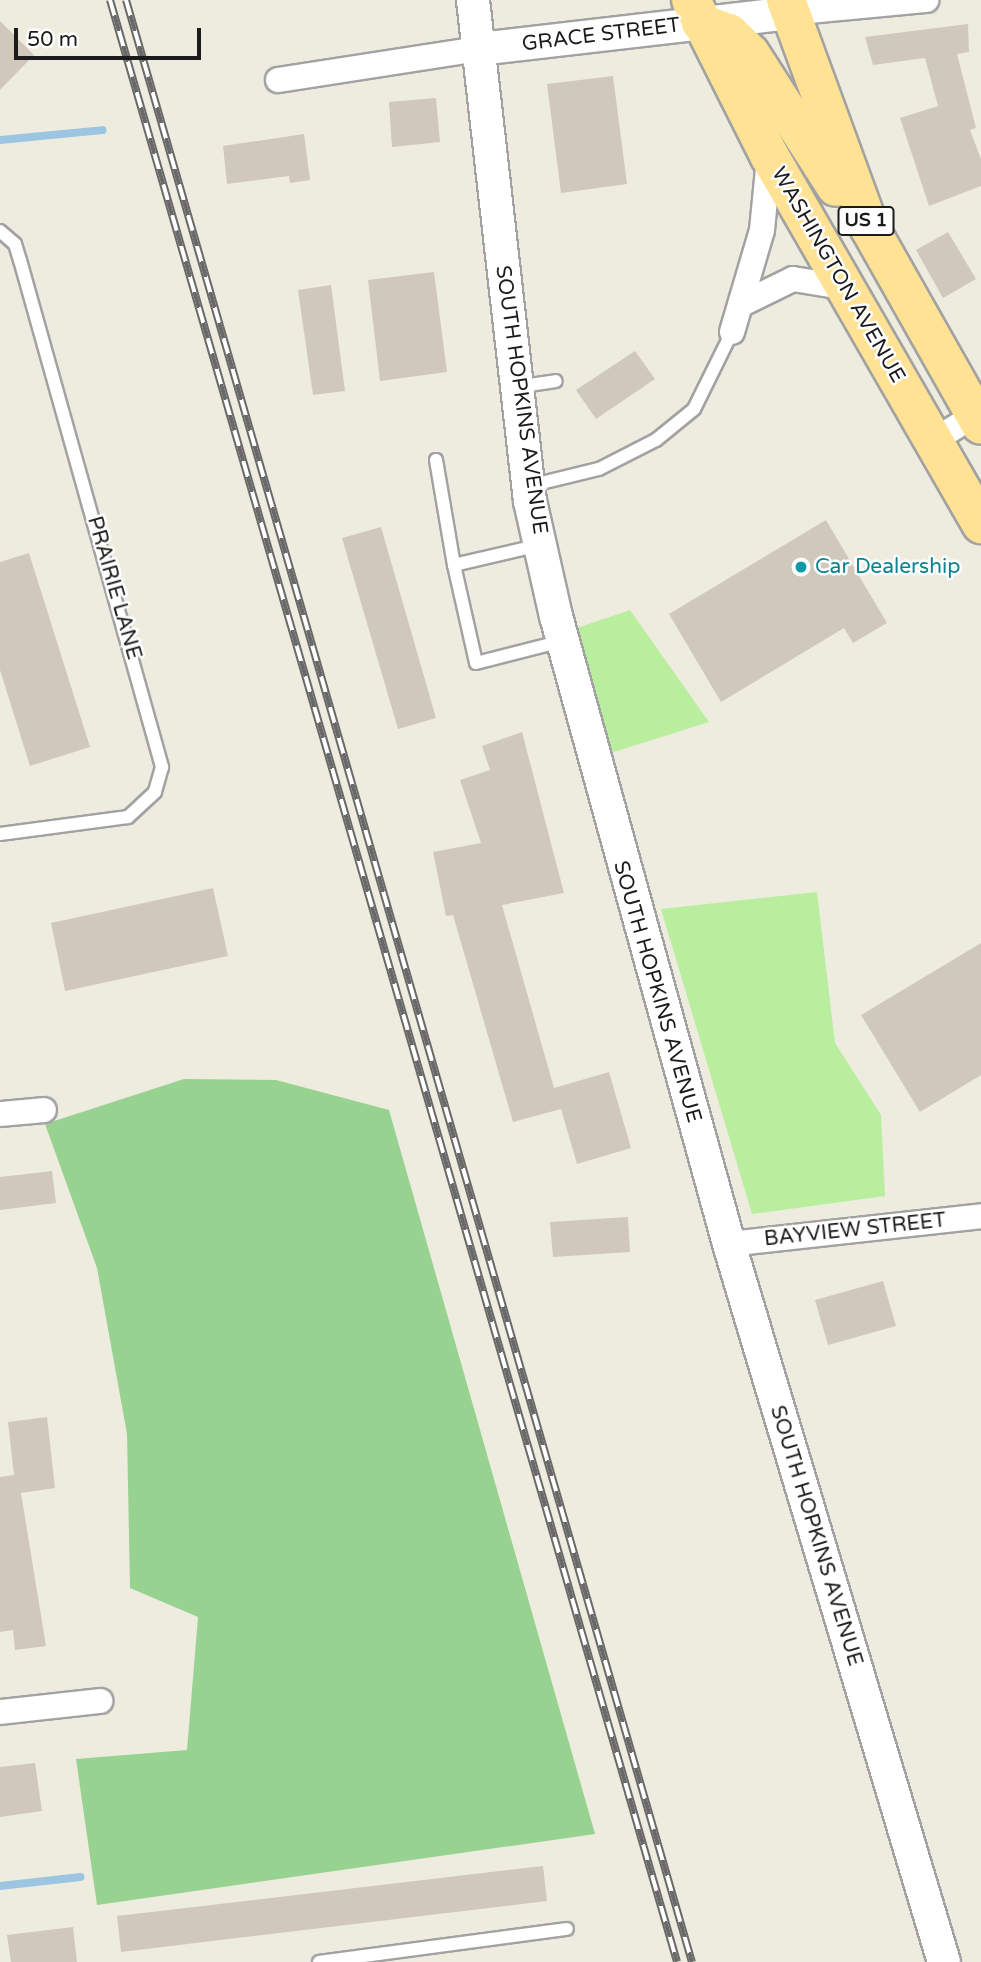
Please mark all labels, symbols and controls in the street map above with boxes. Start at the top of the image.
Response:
street label: GRACE STREET [520,13,682,57]
scale bar [18,14,205,58]
text: 50 m [27,27,78,52]
street label: WASHINGTON AVENUE [766,163,910,387]
road number: US 1 [836,206,896,236]
street label: SOUTH HOPKINS AVENUE [490,264,552,536]
street label: PRAIRIE LANE [81,513,147,663]
place label: Car Dealership [815,554,960,580]
marker: Car Dealership [793,559,809,575]
street label: SOUTH HOPKINS AVENUE [608,858,706,1126]
street label: BAYVIEW STREET [763,1208,947,1252]
street label: SOUTH HOPKINS AVENUE [764,1403,868,1669]

